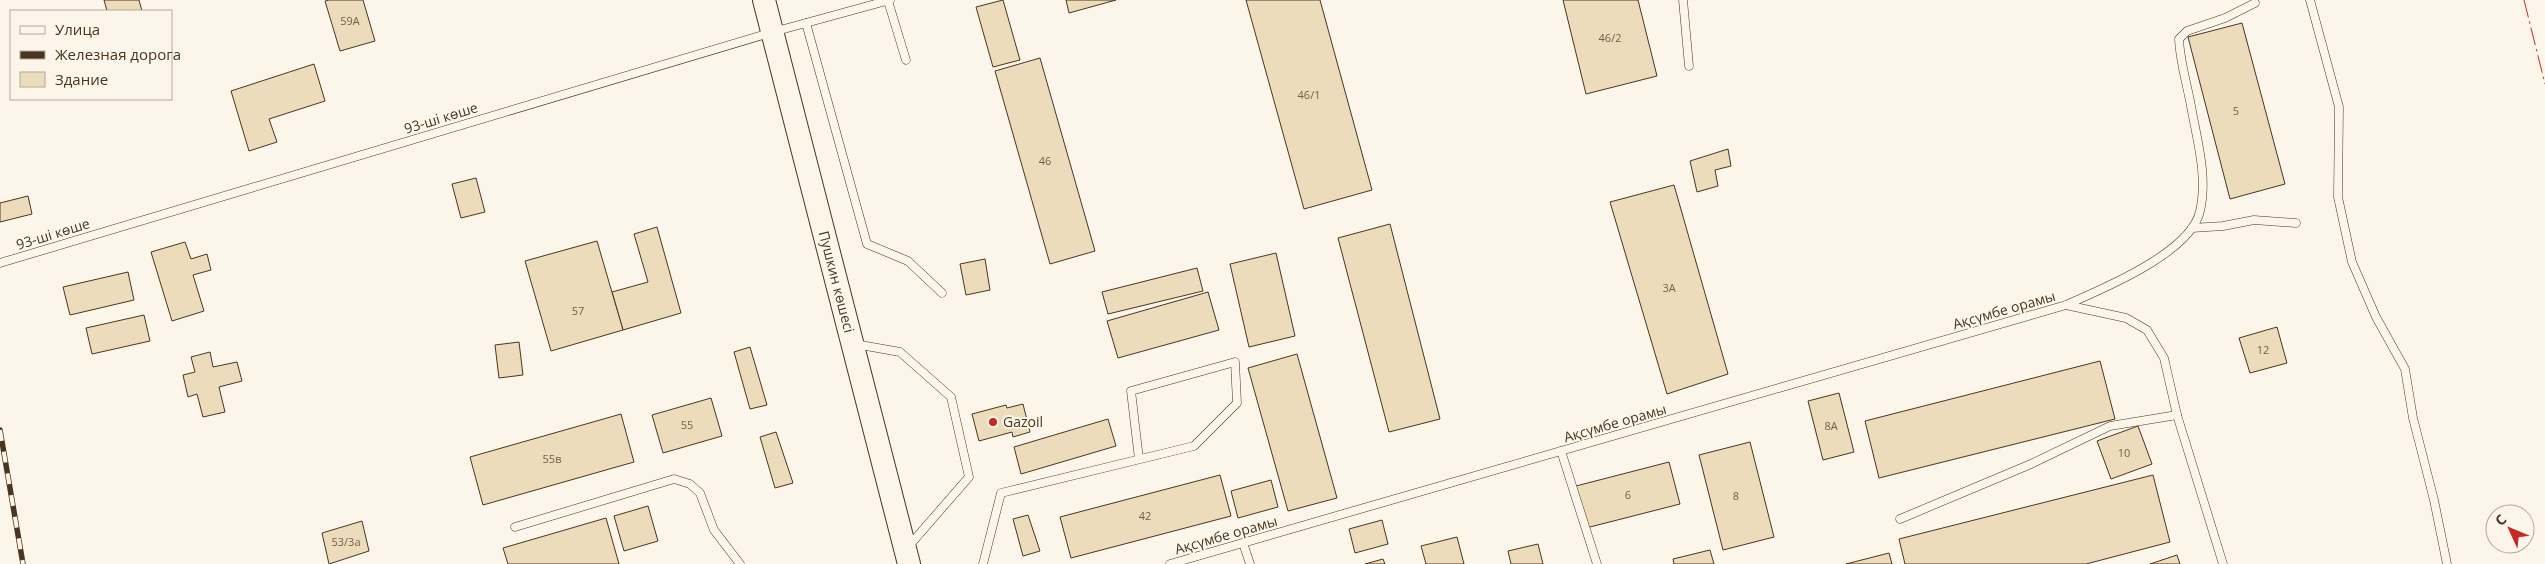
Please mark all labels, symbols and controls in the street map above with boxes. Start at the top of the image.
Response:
legend [10,10,172,100]
house number: 59А [340,13,360,28]
text: Улица [55,19,100,39]
house number: 46/2 [1599,30,1621,45]
text: Железная дорога [55,44,181,64]
text: Здание [55,69,108,89]
house number: 46/1 [1298,87,1320,102]
street label: 93-ші көше [402,97,480,138]
house number: 5 [2233,103,2239,118]
house number: 46 [1039,153,1051,168]
street label: 93-ші көше [14,213,92,254]
street label: Пушкин көшесі [815,229,859,335]
house number: 3А [1662,280,1676,295]
street label: Ақсүмбе орамы [1950,286,2057,333]
house number: 57 [572,303,584,318]
house number: 12 [2257,342,2269,357]
street label: Ақсүмбе орамы [1561,399,1668,446]
place label: Gazoil [1003,412,1043,431]
marker: Gazoil [987,416,999,428]
house number: 55 [681,417,693,432]
house number: 8А [1824,418,1838,433]
house number: 10 [2118,445,2130,460]
house number: 55в [543,451,561,466]
house number: 6 [1625,487,1631,502]
house number: 8 [1733,488,1739,503]
north arrow [2485,504,2535,554]
house number: 42 [1139,508,1151,523]
text: С [2490,510,2510,529]
street label: Ақсүмбе орамы [1172,511,1279,558]
house number: 53/3а [331,534,361,549]

